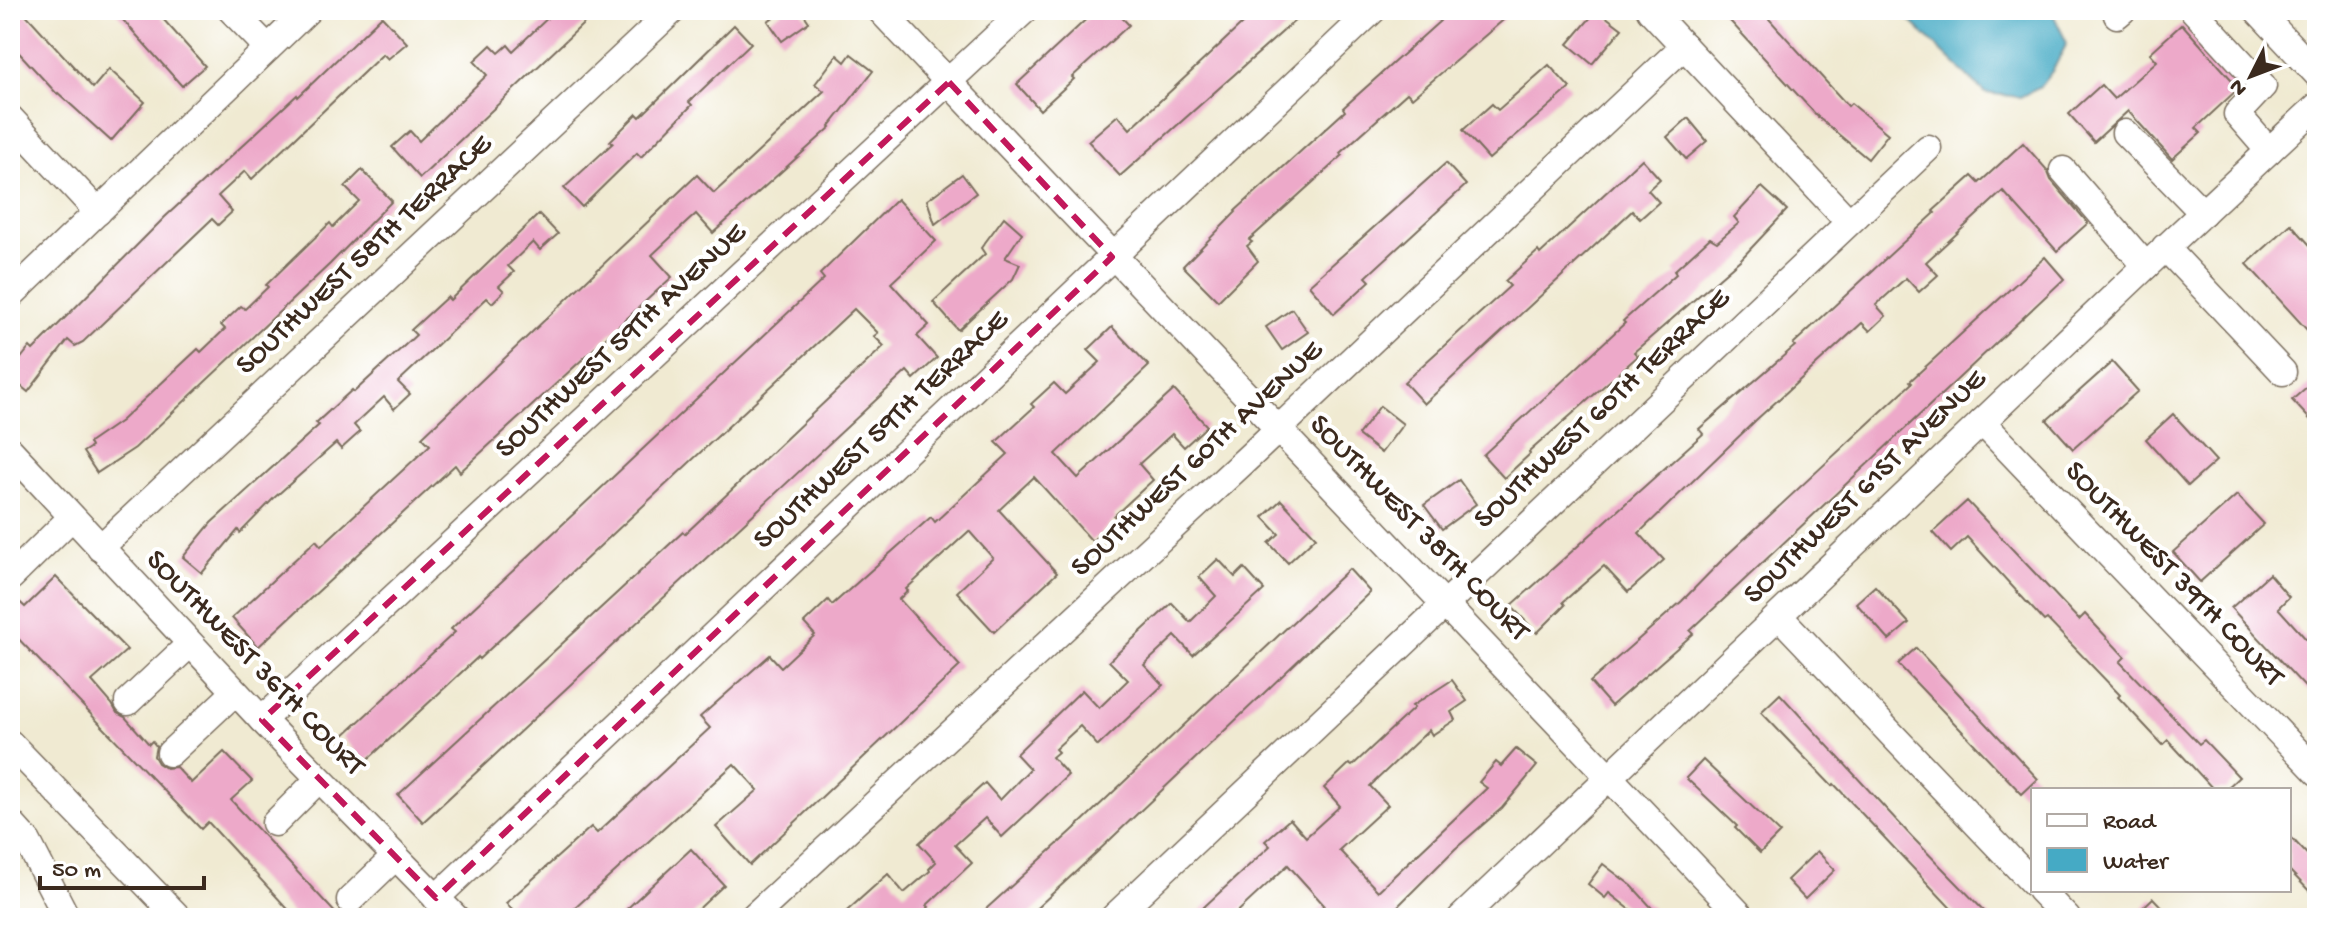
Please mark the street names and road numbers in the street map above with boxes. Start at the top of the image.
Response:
street label: SOUTHWEST 58TH TERRACE [230,127,501,384]
street label: SOUTHWEST 59TH AVENUE [489,216,756,467]
street label: SOUTHWEST 60TH TERRACE [1468,281,1739,538]
street label: SOUTHWEST 59TH TERRACE [747,303,1018,558]
street label: SOUTHWEST 60TH AVENUE [1065,333,1332,586]
street label: SOUTHWEST 61ST AVENUE [1738,362,1995,613]
street label: SOUTHWEST 38TH COURT [1301,408,1536,651]
street label: SOUTHWEST 39TH COURT [2056,455,2291,696]
street label: SOUTHWEST 36TH COURT [137,544,372,785]

